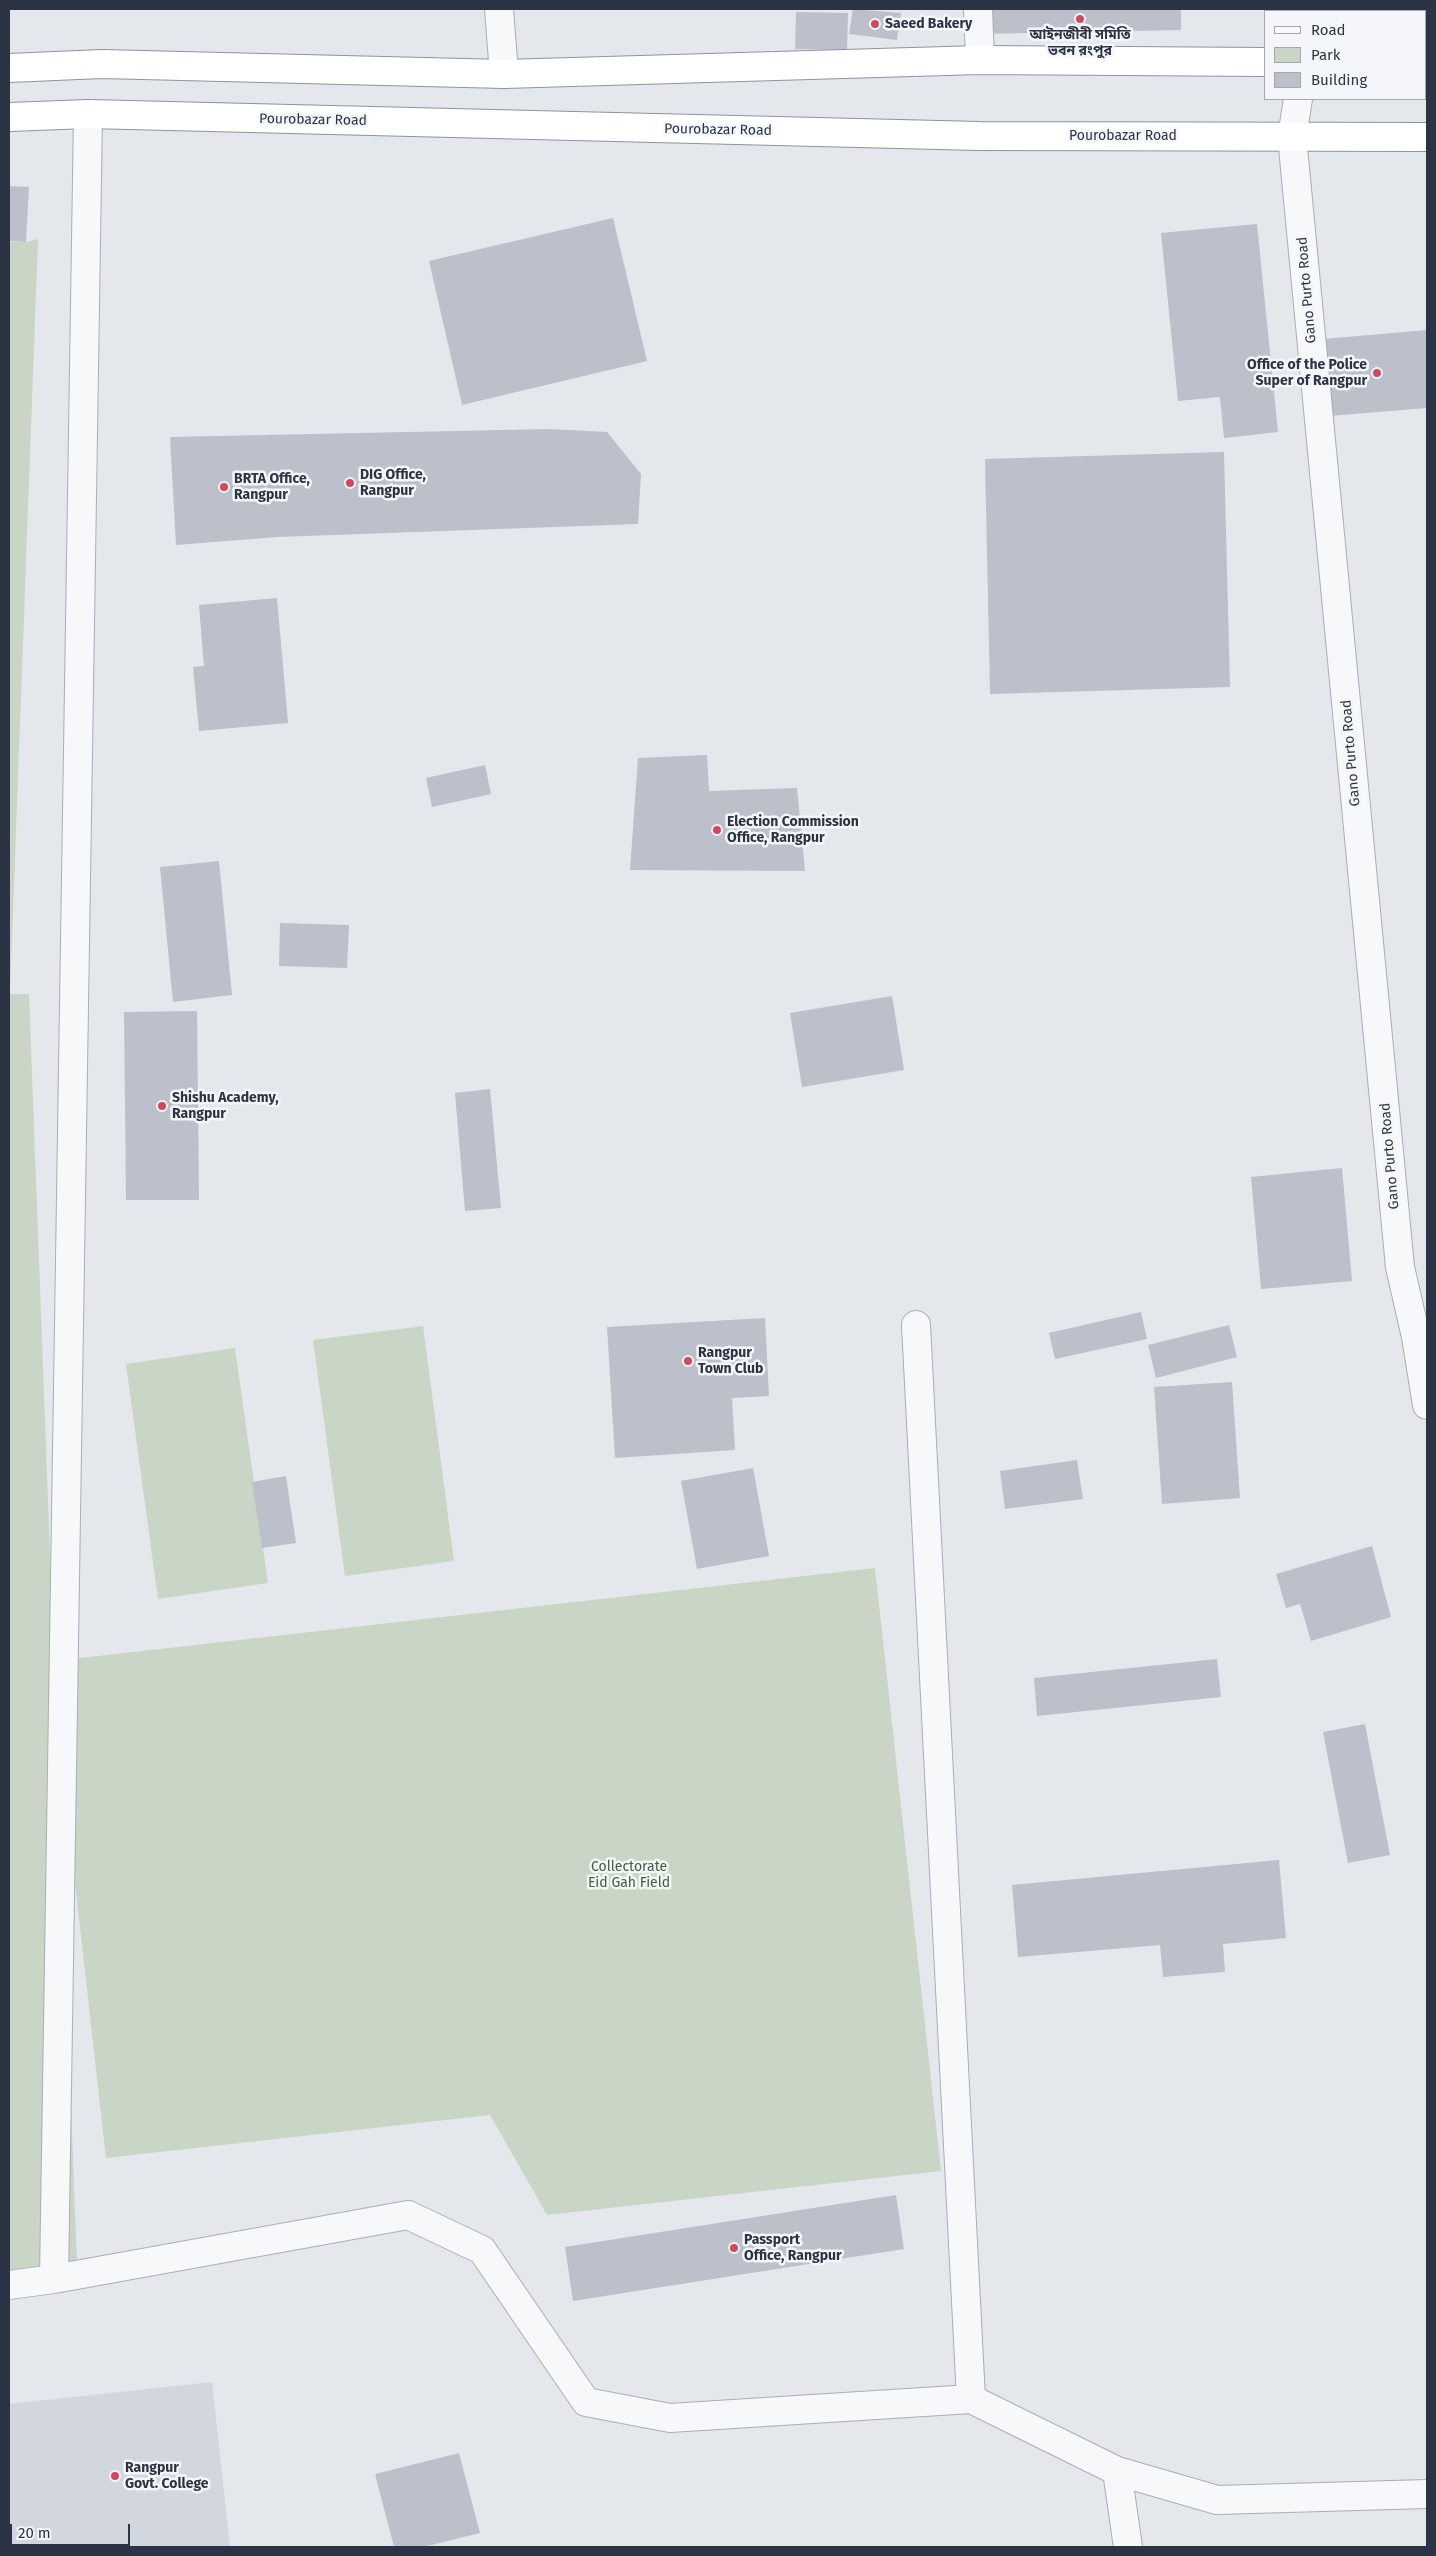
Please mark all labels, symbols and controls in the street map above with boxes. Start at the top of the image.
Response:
legend [1264,10,1426,100]
marker: আইনজীবী সমিতি ভবন রংপুর [1074,13,1086,25]
place label: Saeed Bakery [885,16,972,32]
marker: Saeed Bakery [869,18,881,30]
text: Road [1311,21,1346,39]
place label: আইনজীবী সমিতি ভবন রংপুর [1029,27,1131,59]
text: Park [1311,46,1341,64]
text: Building [1311,71,1367,89]
street label: Pourobazar Road [259,111,367,129]
street label: Pourobazar Road [664,121,772,139]
street label: Pourobazar Road [1069,128,1177,144]
street label: Gano Purto Road [1294,236,1320,344]
place label: Office of the Police Super of Rangpur [1247,357,1367,390]
marker: Office of the Police Super of Rangpur [1371,367,1383,379]
place label: DIG Office, Rangpur [360,467,426,500]
place label: BRTA Office, Rangpur [234,471,310,504]
marker: DIG Office, Rangpur [344,477,356,489]
marker: BRTA Office, Rangpur [218,481,230,493]
street label: Gano Purto Road [1338,699,1364,807]
place label: Election Commission Office, Rangpur [727,814,859,846]
marker: Election Commission Office, Rangpur [711,824,723,836]
place label: Shishu Academy, Rangpur [172,1090,279,1122]
marker: Shishu Academy, Rangpur [156,1100,168,1112]
street label: Gano Purto Road [1377,1102,1403,1210]
place label: Rangpur Town Club [698,1345,763,1378]
marker: Rangpur Town Club [682,1355,694,1367]
park label: Collectorate Eid Gah Field [588,1859,670,1891]
place label: Passport Office, Rangpur [744,2232,842,2264]
marker: Passport Office, Rangpur [728,2242,740,2254]
place label: Rangpur Govt. College [125,2460,209,2492]
marker: Rangpur Govt. College [109,2470,121,2482]
scale bar [12,2514,132,2546]
text: 20 m [18,2524,51,2542]

